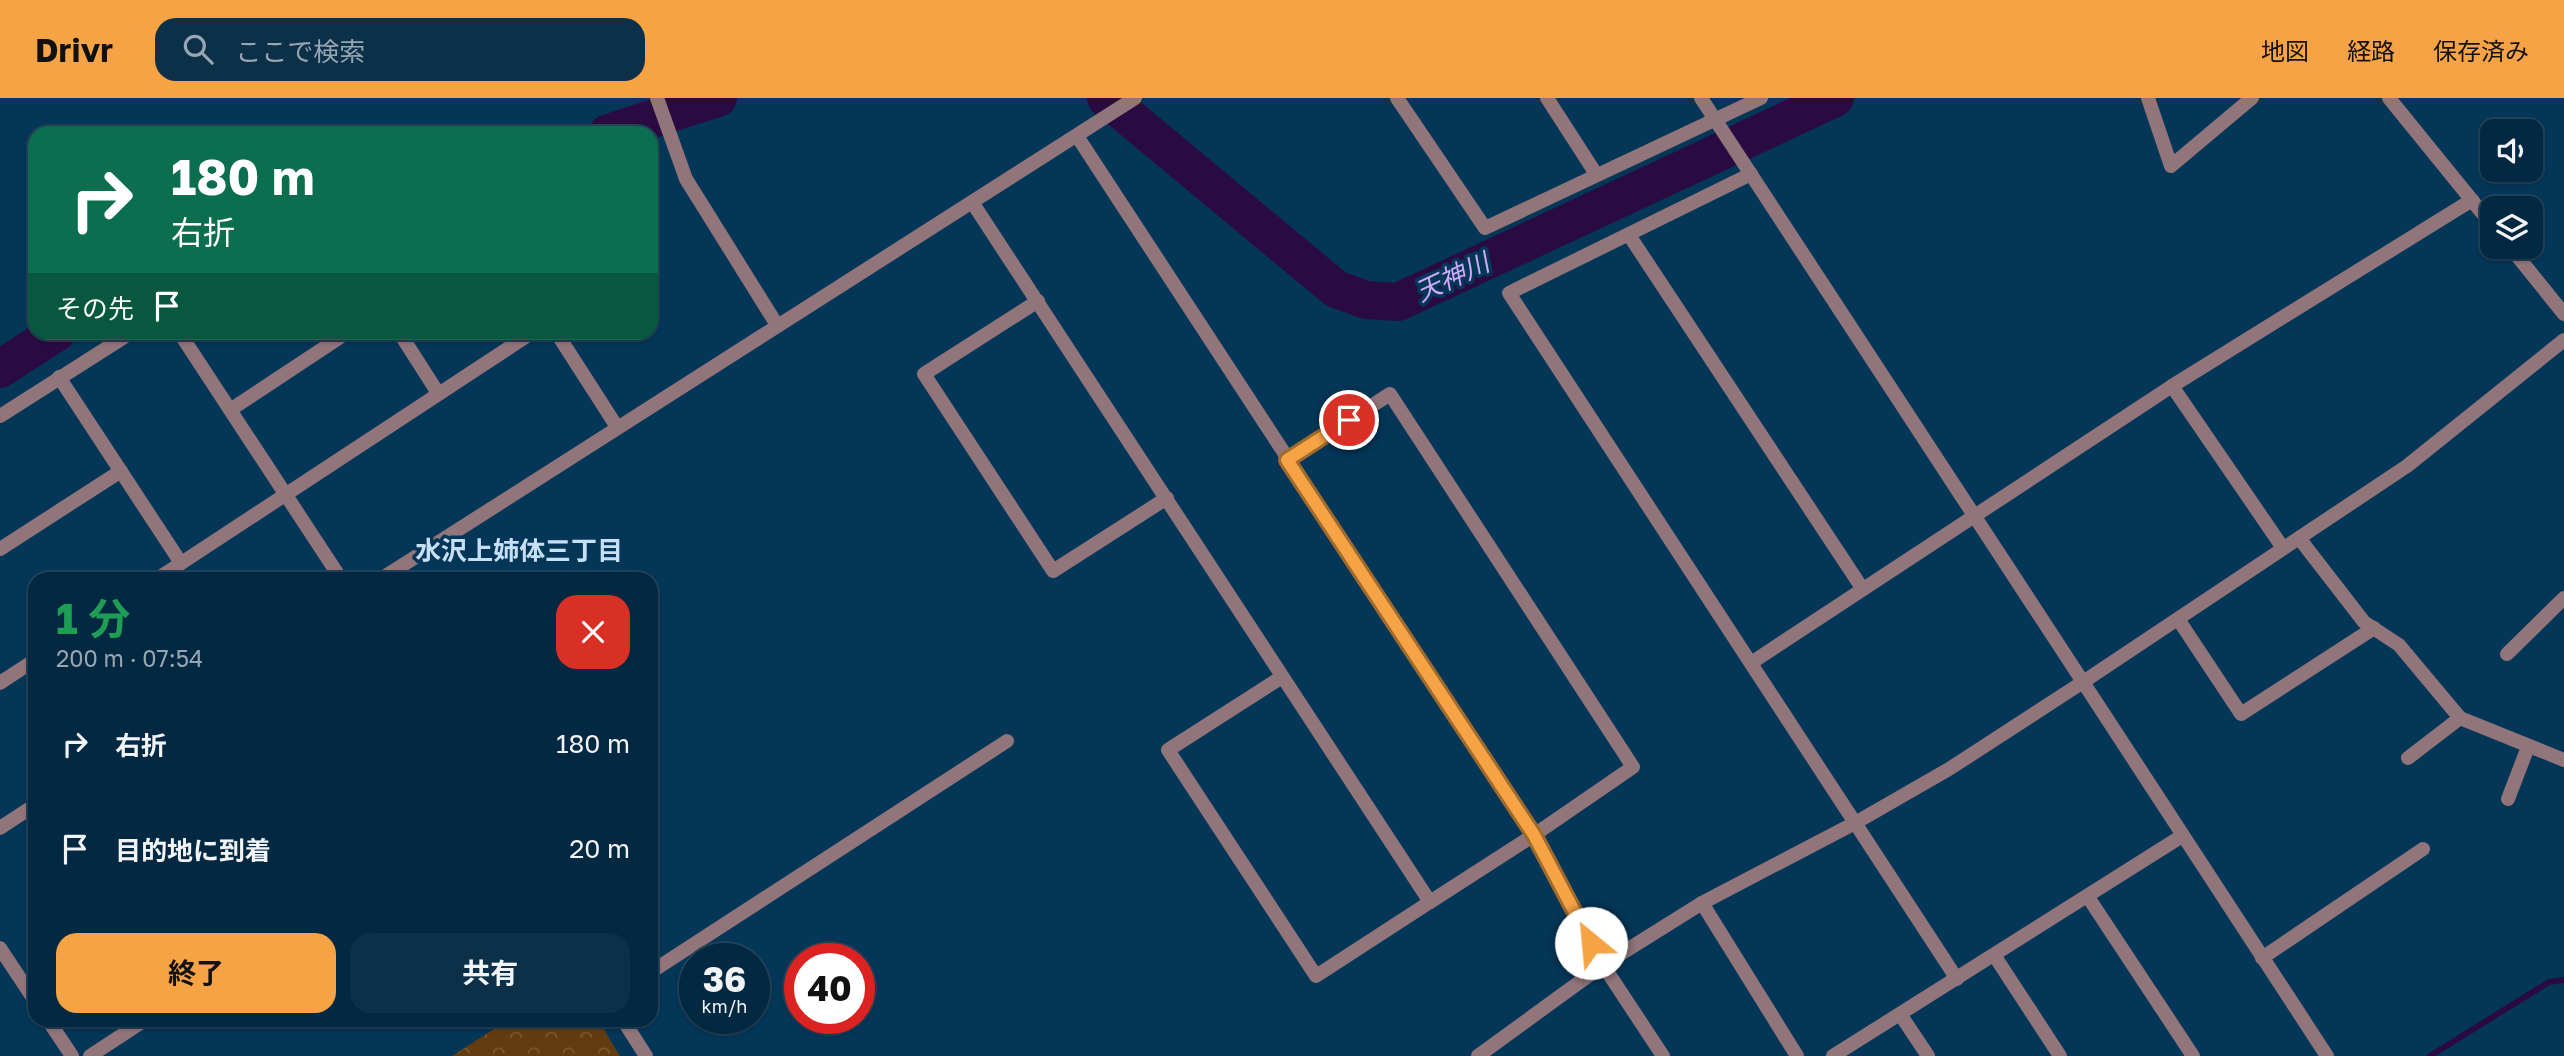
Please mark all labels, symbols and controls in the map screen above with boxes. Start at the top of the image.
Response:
search box [155,18,645,81]
text: Drivr [35,30,113,69]
icon: search [179,30,217,68]
text: ここで検索 [235,36,365,67]
text: 地図 [2261,36,2309,65]
text: 経路 [2347,36,2395,65]
text: 保存済み [2433,36,2529,65]
map controls [2480,119,2543,259]
button: sound [2480,119,2543,182]
text: 180 m [171,147,315,206]
icon: right [56,154,147,245]
button: layers [2480,196,2543,259]
text: 右折 [171,213,235,251]
water label: 天神川 [1410,245,1497,308]
icon: arrive [148,287,186,325]
text: その先 [56,293,134,324]
pin [1319,390,1379,450]
icon: arrive [1330,401,1368,439]
district label: 水沢上姉体三丁目 [415,535,623,566]
text: 1 分 [56,593,130,643]
button: close [556,595,630,669]
text: 200 m · 07:54 [56,644,203,672]
icon: right [56,725,94,763]
text: 180 m [556,728,630,759]
text: 右折 [115,730,167,761]
icon: arrive [56,830,94,868]
text: 20 m [569,833,630,864]
text: 目的地に到着 [115,835,271,866]
position arrow [1554,906,1628,980]
button: 終了 [56,933,336,1013]
button: 共有 [350,933,630,1013]
speed limit sign: 40 [784,943,875,1034]
text: 36 [703,958,746,1000]
text: km/h [702,995,747,1017]

